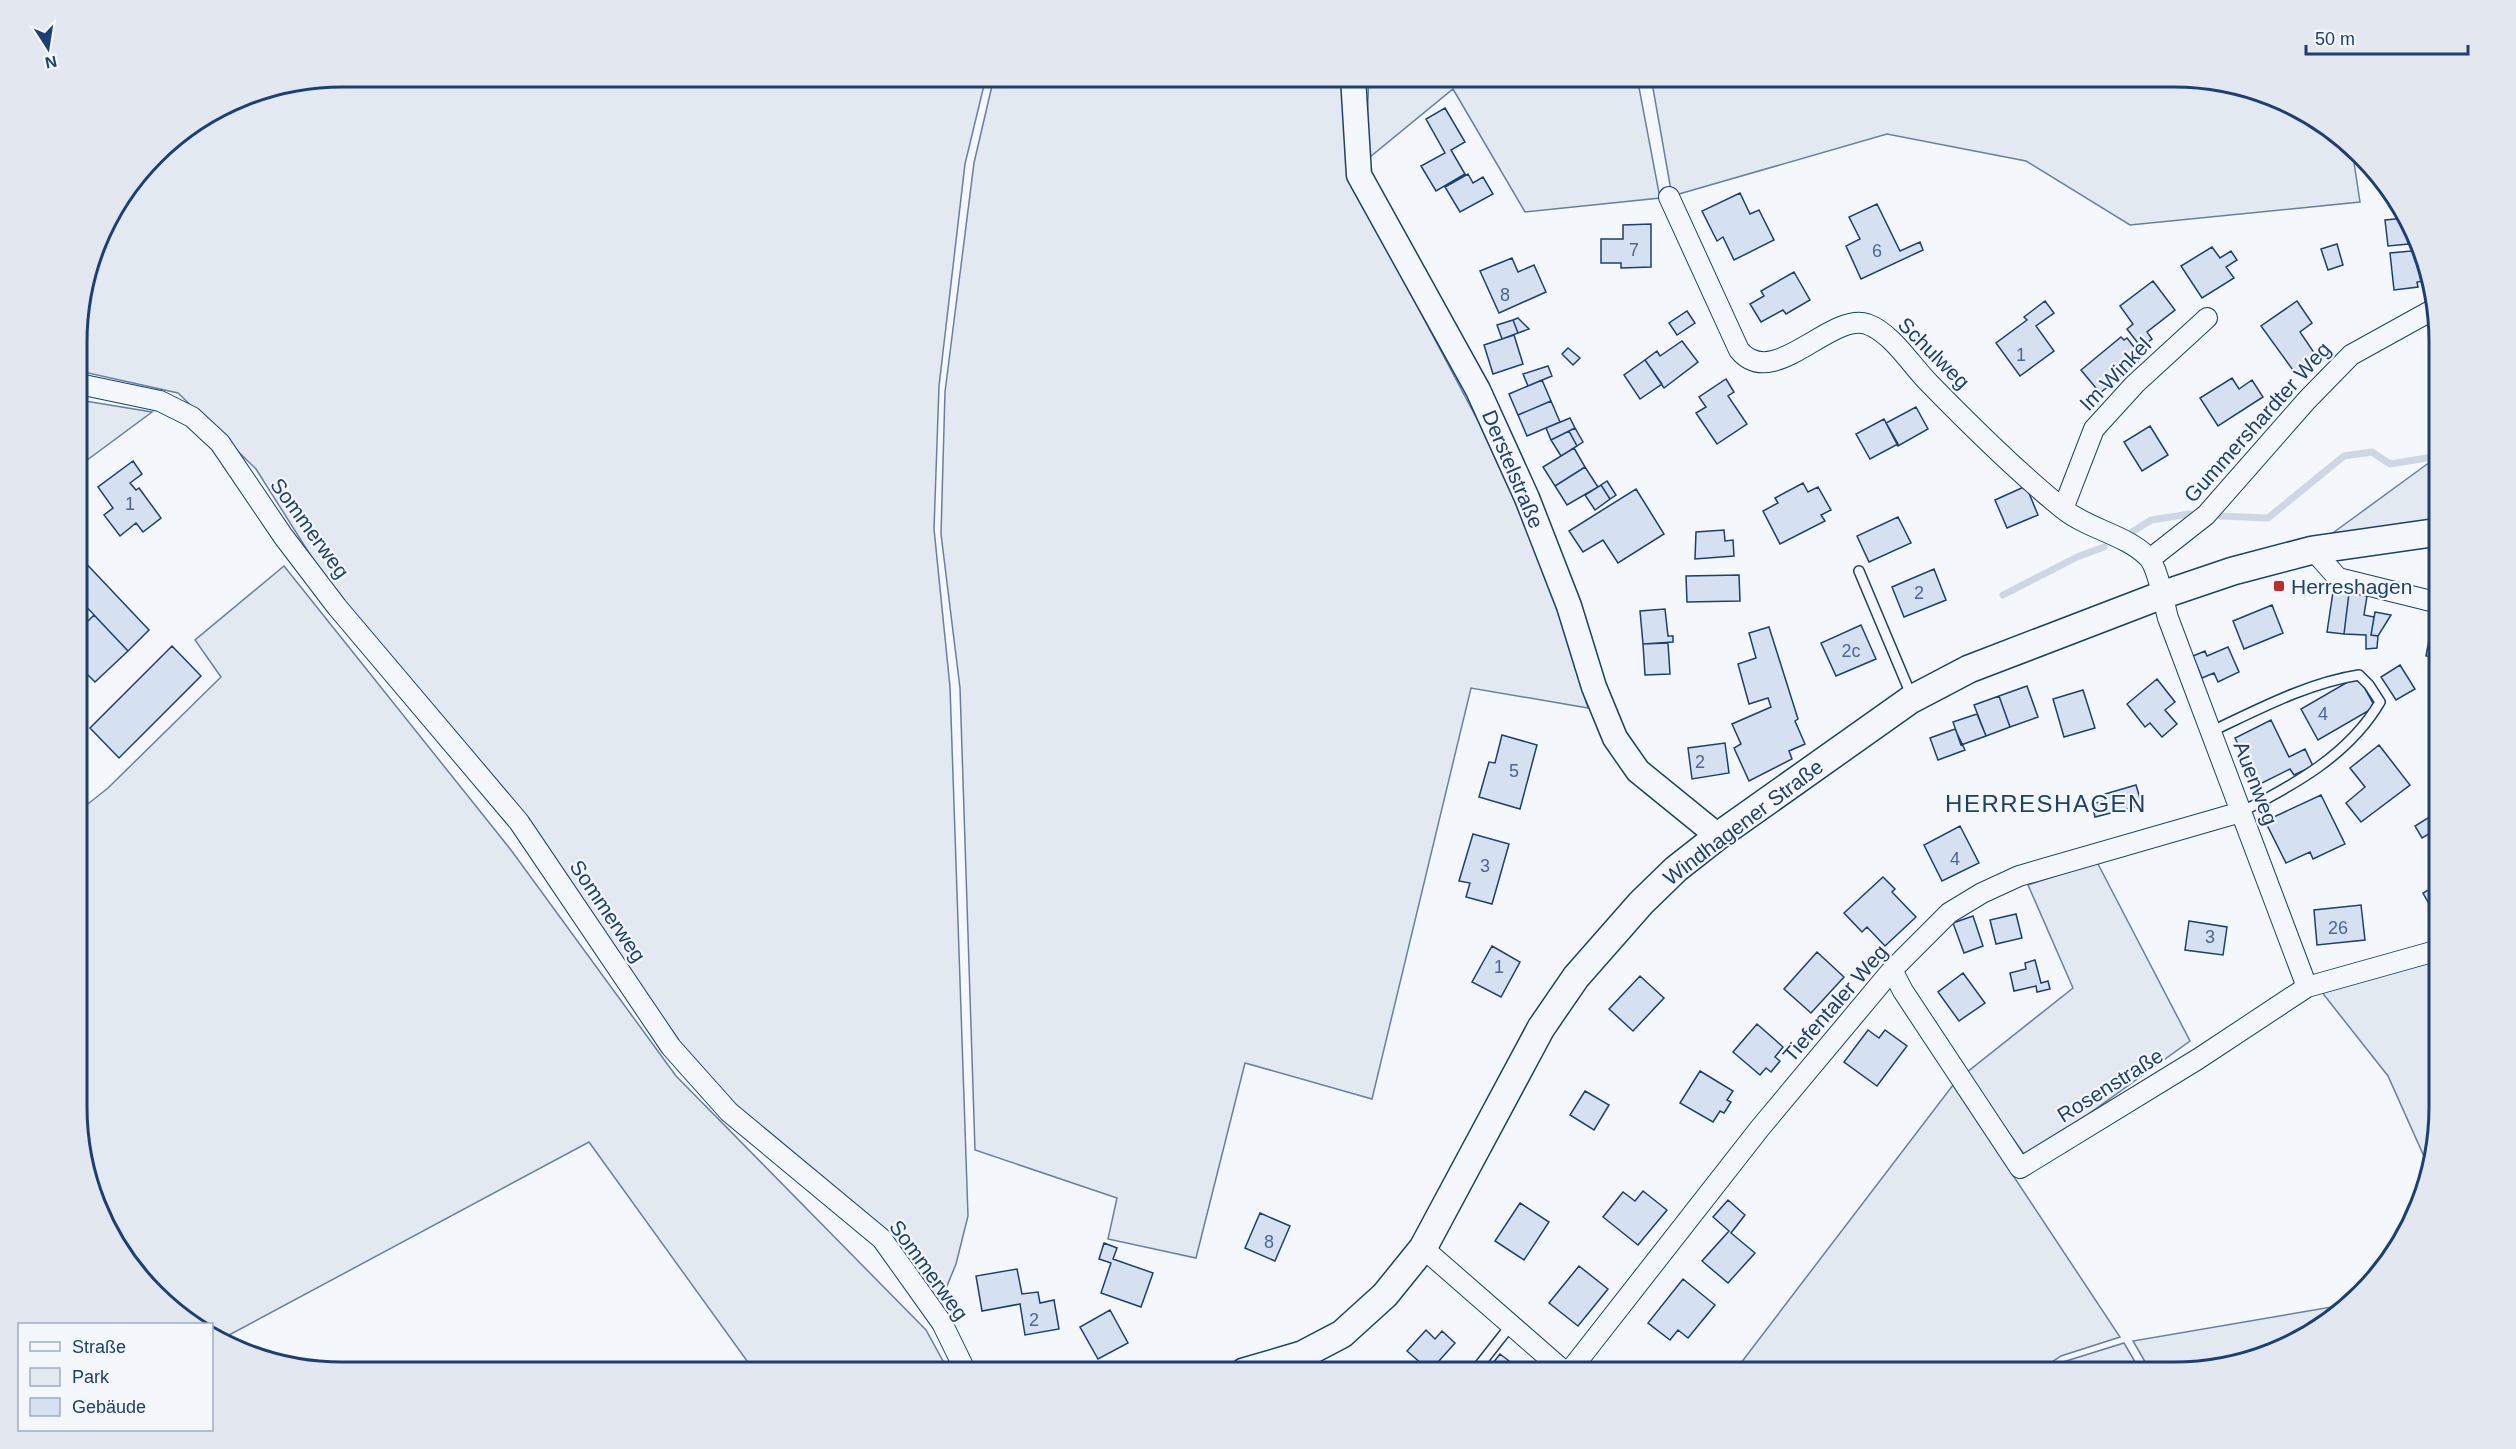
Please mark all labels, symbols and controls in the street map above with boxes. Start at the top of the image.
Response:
north arrow [18,18,78,78]
scale bar [2306,18,2468,56]
text: 50 m [2315,29,2355,49]
text: N [44,53,58,72]
house number: 7 [1629,240,1639,260]
house number: 6 [1872,241,1882,261]
house number: 8 [1500,285,1510,305]
street label: Schulweg [1894,313,1974,393]
street label: Im Winkel [2075,333,2155,415]
street label: Gummershardter Weg [2179,337,2335,507]
house number: 1 [2016,345,2026,365]
street label: Derstelstraße [1478,407,1548,531]
street label: Sommerweg [266,474,354,582]
house number: 1 [125,494,135,514]
place label: Herreshagen [2291,575,2412,598]
marker: Herreshagen [2272,579,2286,593]
house number: 2 [1914,583,1924,603]
house number: 2c [1841,641,1861,661]
house number: 4 [2318,704,2328,724]
street label: Auenweg [2230,738,2282,828]
house number: 2 [1695,752,1705,772]
street label: Windhagener Straße [1659,755,1827,889]
house number: 5 [1509,761,1519,781]
district label: HERRESHAGEN [1945,790,2147,817]
house number: 4 [1950,849,1960,869]
street label: Sommerweg [566,856,650,966]
house number: 3 [1480,856,1490,876]
house number: 26 [2328,918,2348,938]
house number: 3 [2205,927,2215,947]
street label: Tiefentaler Weg [1778,940,1892,1066]
house number: 1 [1494,957,1504,977]
street label: Rosenstraße [2053,1043,2167,1127]
street label: Sommerweg [885,1216,973,1324]
house number: 8 [1264,1232,1274,1252]
house number: 2 [1029,1310,1039,1330]
legend [18,1323,213,1431]
text: Straße [72,1337,126,1357]
text: Park [72,1367,110,1387]
text: Gebäude [72,1397,146,1417]

